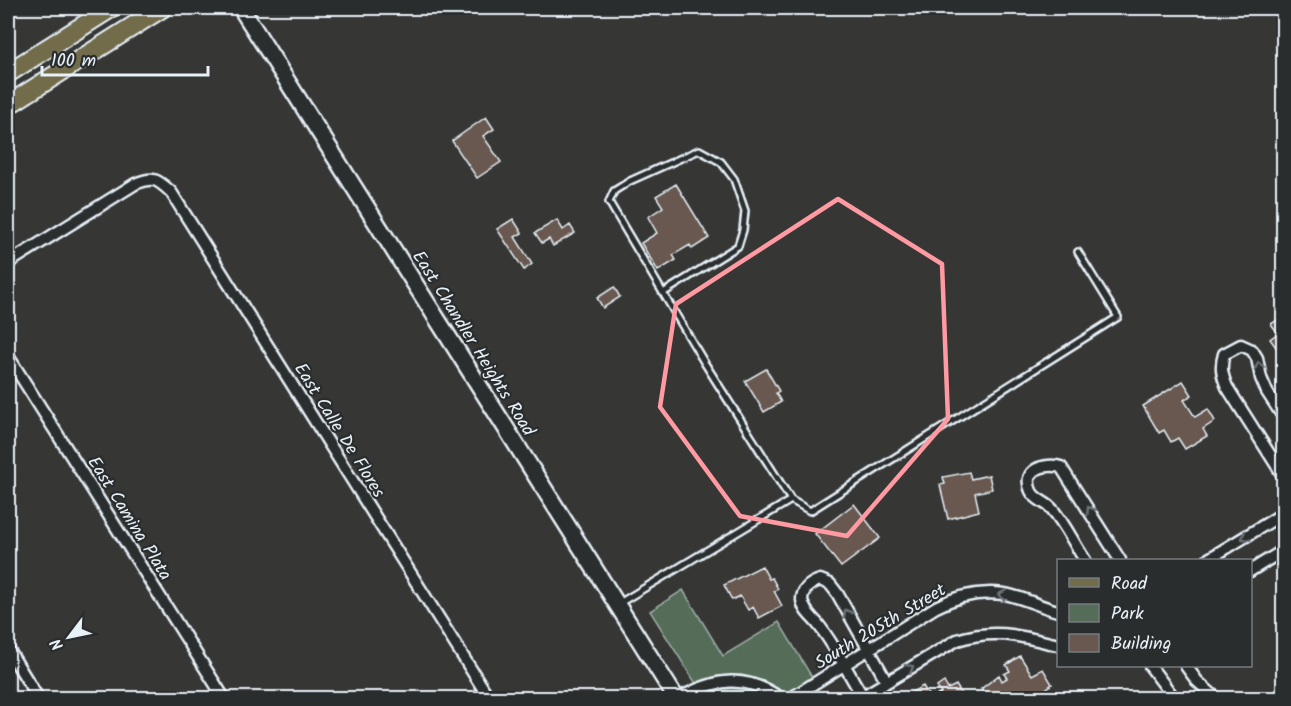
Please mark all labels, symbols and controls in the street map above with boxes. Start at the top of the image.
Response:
scale bar [42,39,208,77]
text: 100 m [51,47,96,76]
street label: East Chandler Heights Road [404,245,542,443]
street label: East Calle De Flores [285,357,392,504]
one-way arrow [1253,361,1266,371]
street label: East Camina Plata [79,451,179,587]
one-way arrow [1086,506,1097,517]
one-way arrow [1241,529,1252,540]
legend [1057,559,1252,667]
text: Road [1111,570,1148,599]
street label: South 205th Street [810,576,953,678]
one-way arrow [998,590,1007,602]
text: Park [1111,600,1144,629]
north arrow [39,607,99,667]
one-way arrow [843,609,854,620]
text: Building [1111,630,1171,659]
text: N [44,633,71,655]
one-way arrow [904,664,914,676]

